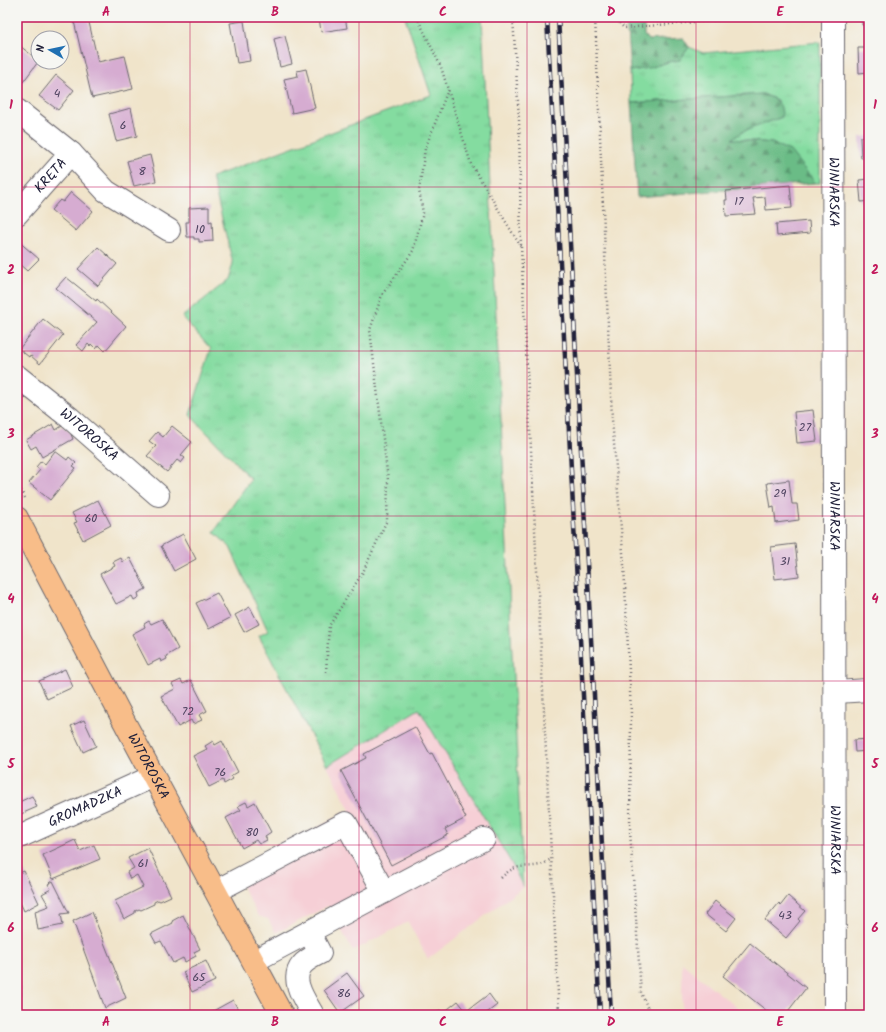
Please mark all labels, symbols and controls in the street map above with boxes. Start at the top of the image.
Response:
text: A [102,2,110,23]
text: B [271,2,279,23]
text: C [439,2,447,23]
text: D [607,2,616,23]
text: E [776,2,784,23]
north arrow [30,30,70,70]
text: N [32,44,51,53]
house number: 4 [54,84,61,103]
text: 1 [9,95,13,116]
text: 1 [873,95,877,116]
house number: 6 [120,116,126,135]
street label: KRĘTA [29,153,73,198]
street label: WINIARSKA [822,157,844,227]
house number: 8 [138,162,146,181]
house number: 17 [734,192,744,211]
house number: 10 [195,220,205,239]
text: 2 [7,260,15,281]
text: 2 [871,260,879,281]
street label: WITOROSKA [55,403,124,467]
house number: 27 [799,418,812,437]
text: 3 [6,424,15,445]
text: 3 [870,424,879,445]
street label: WINIARSKA [823,481,845,551]
house number: 29 [774,484,787,503]
house number: 60 [85,509,97,528]
house number: 31 [780,552,791,571]
text: 4 [7,589,15,610]
text: 4 [871,589,879,610]
house number: 72 [182,702,194,721]
street label: WITOROSKA [121,729,175,804]
text: 5 [7,754,16,775]
text: 5 [871,754,880,775]
house number: 76 [214,763,226,782]
street label: GROMADZKA [45,781,126,833]
street label: WINIARSKA [824,805,846,875]
house number: 80 [245,823,259,842]
house number: 61 [138,854,148,873]
house number: 43 [778,906,792,925]
text: 6 [7,918,15,939]
text: 6 [871,918,879,939]
house number: 65 [192,968,207,987]
house number: 86 [337,984,351,1003]
text: A [102,1012,110,1032]
text: B [271,1012,279,1032]
text: C [439,1012,447,1032]
text: D [607,1012,616,1032]
text: E [776,1012,784,1032]

